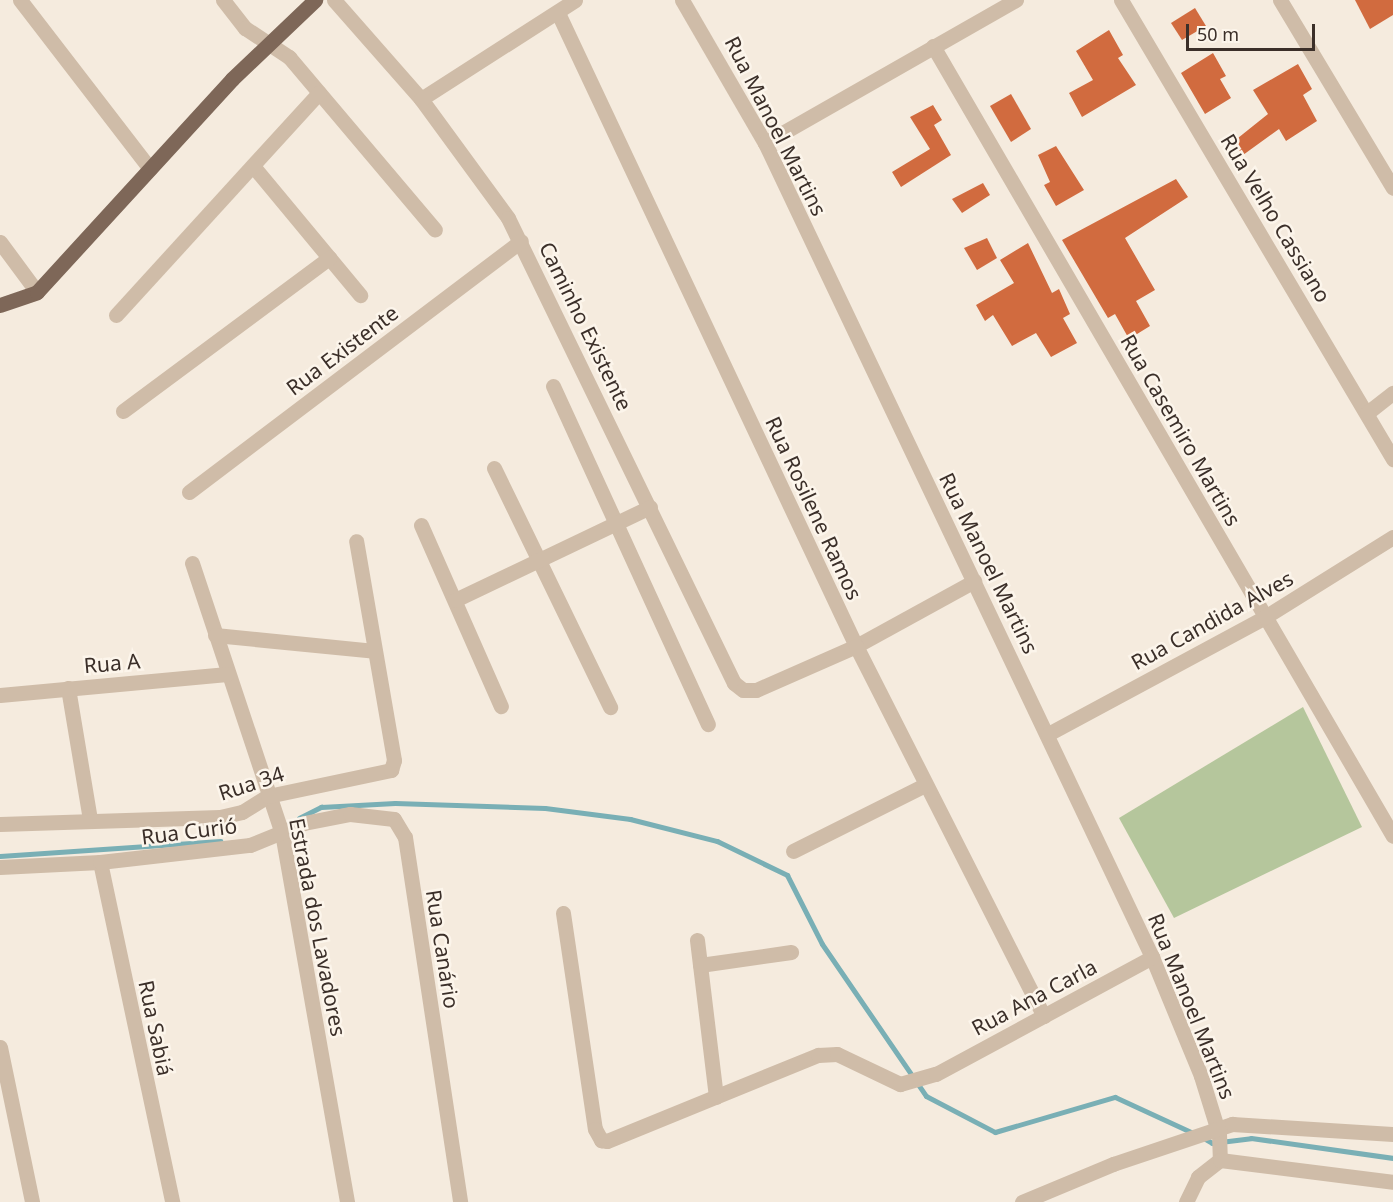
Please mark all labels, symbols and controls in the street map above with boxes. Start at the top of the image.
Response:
scale bar [1189,12,1318,50]
text: 50 m [1197,22,1239,46]
street label: Rua Manoel Martins [720,32,832,220]
street label: Rua Velho Cassiano [1216,129,1336,307]
street label: Caminho Existente [534,238,638,414]
street label: Rua Existente [281,300,403,400]
street label: Rua Casemiro Martins [1116,330,1246,530]
street label: Rua Rosilene Ramos [760,412,868,604]
street label: Rua Manoel Martins [934,468,1044,658]
street label: Rua Candida Alves [1127,565,1297,675]
street label: Rua A [83,648,141,678]
street label: Rua 34 [215,761,287,805]
street label: Rua Curió [140,813,238,849]
street label: Estrada dos Lavadores [284,816,352,1038]
street label: Rua Canário [421,888,465,1010]
street label: Rua Manoel Martins [1143,909,1241,1103]
street label: Rua Ana Carla [967,954,1101,1040]
street label: Rua Sabiá [134,978,178,1078]

